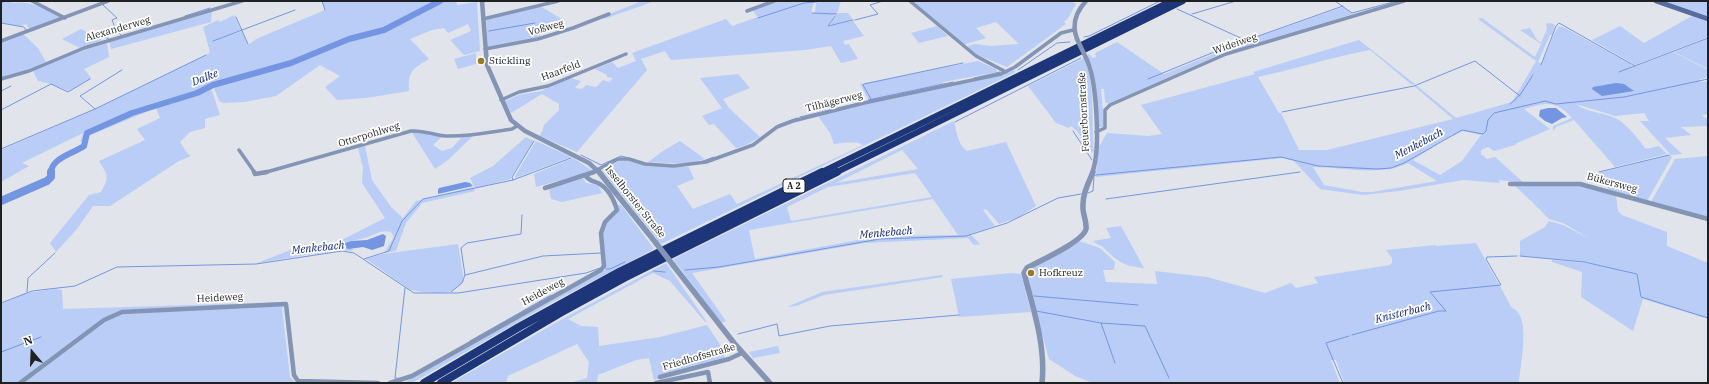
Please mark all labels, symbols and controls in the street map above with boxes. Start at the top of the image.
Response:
street label: Alexanderweg [84,14,152,44]
street label: Voßweg [527,17,565,39]
street label: Wideiweg [1211,31,1259,57]
place label: Stickling [489,55,531,67]
marker: Stickling [476,56,486,66]
street label: Haarfeld [540,58,582,84]
water label: Dalke [190,67,220,89]
street label: Feuerbornstraße [1076,72,1092,152]
street label: Tilhägerweg [804,89,864,115]
street label: Otterpohlweg [337,120,401,150]
water label: Menkebach [1392,126,1446,162]
street label: Isselhorster Straße [602,164,668,240]
street label: Bükersweg [1586,171,1638,195]
road number: A 2 [783,179,805,193]
water label: Menkebach [859,224,913,242]
water label: Menkebach [291,239,345,257]
place label: Hofkreuz [1039,267,1083,279]
marker: Hofkreuz [1026,268,1036,278]
street label: Heideweg [520,276,566,308]
street label: Heideweg [197,291,243,305]
water label: Knisterbach [1374,300,1432,326]
north arrow [12,332,52,372]
text: N [22,333,34,349]
street label: Friedhofsstraße [661,341,737,373]

